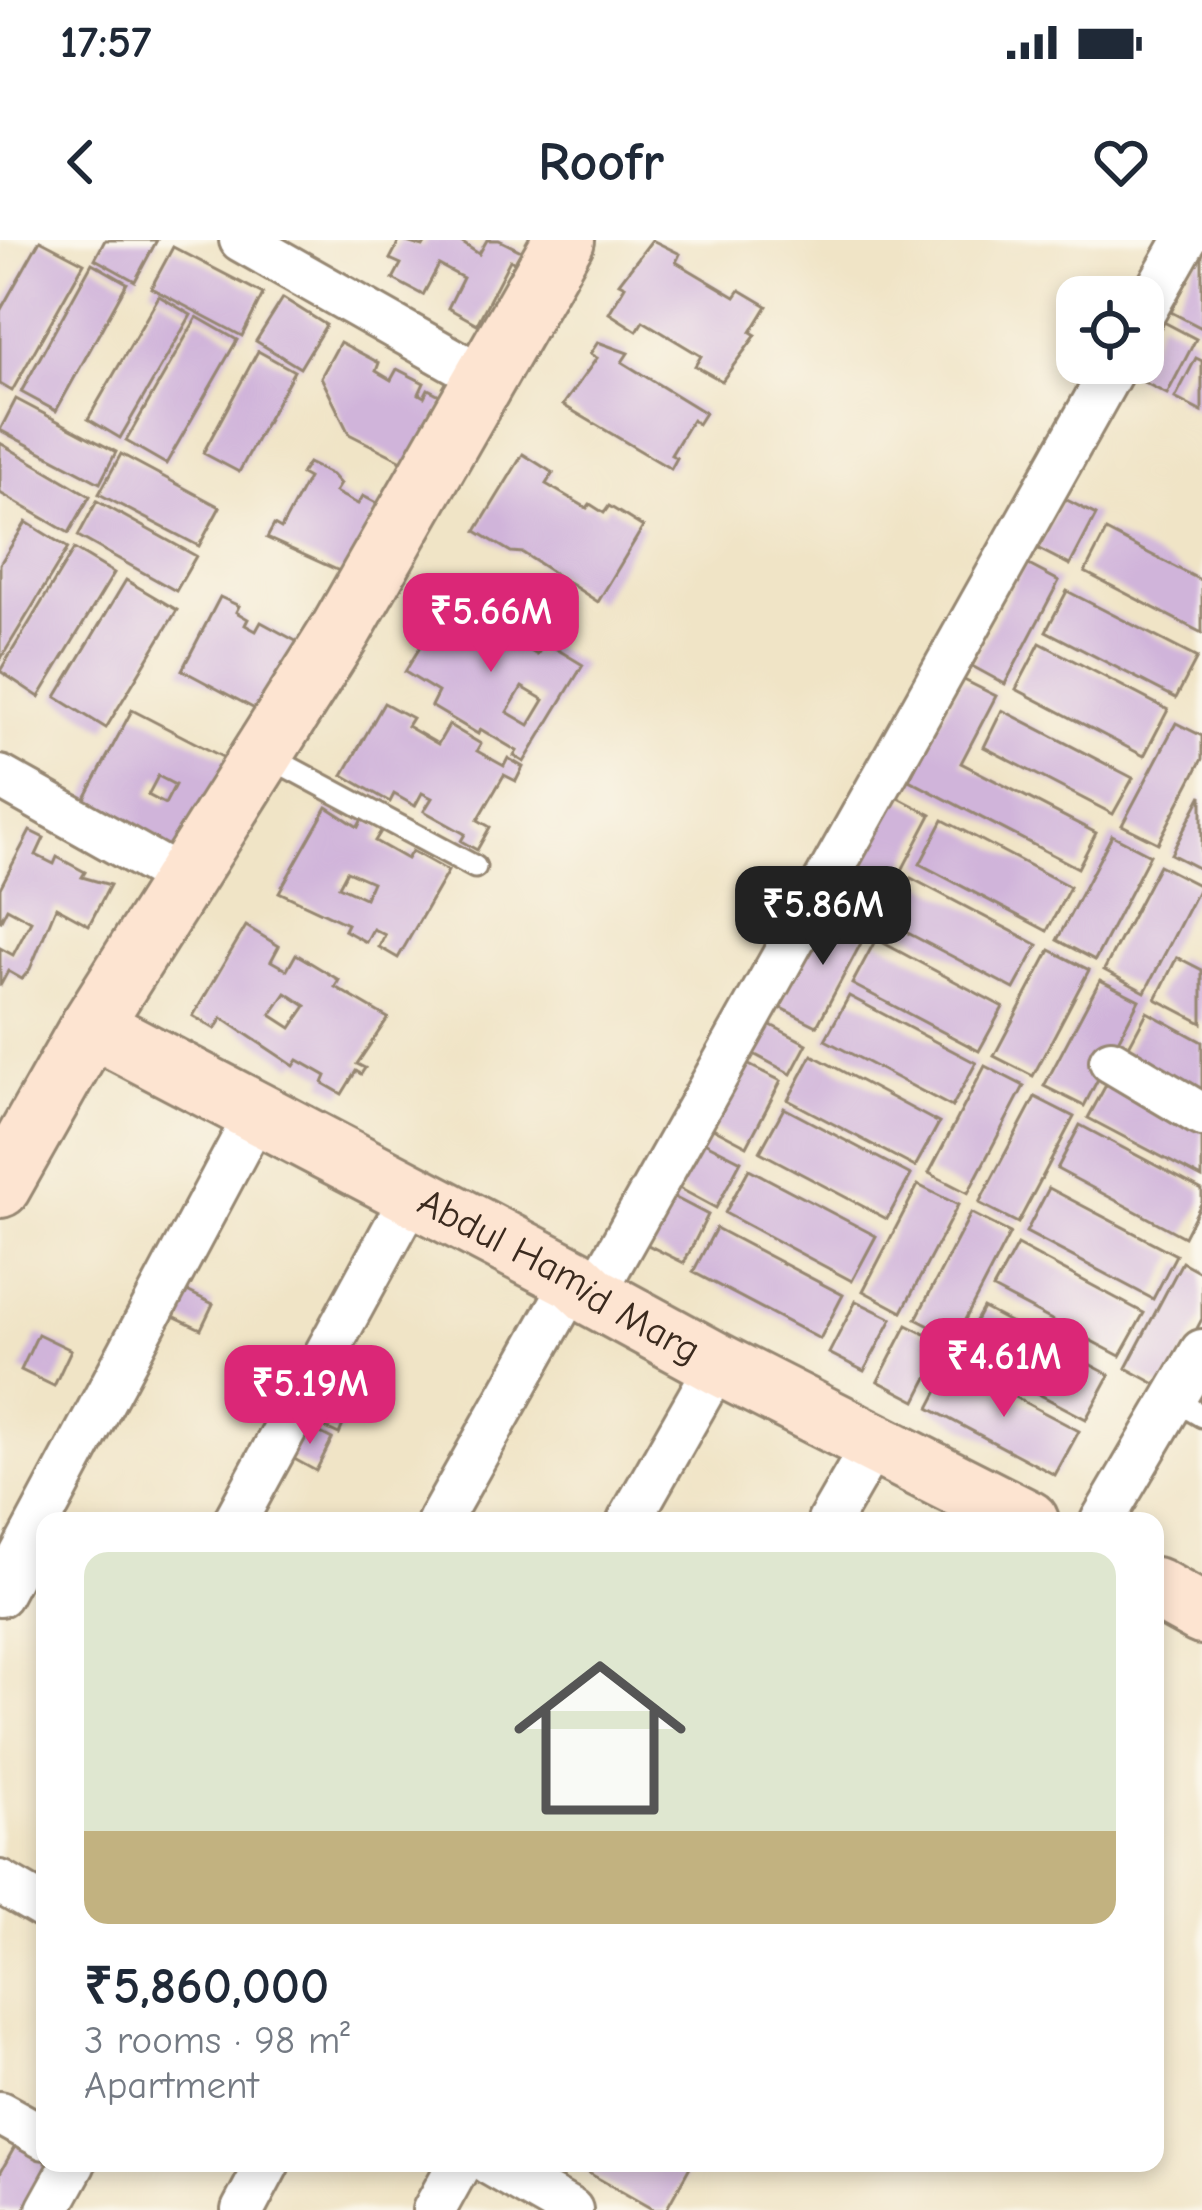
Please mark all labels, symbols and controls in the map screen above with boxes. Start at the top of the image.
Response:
text: 17:57 [60,16,151,68]
icon: back [48,129,114,195]
icon: heart [1088,129,1154,195]
text: Roofr [538,131,664,194]
map controls [1056,276,1164,384]
button: locate [1056,276,1164,384]
pin: ₹5.66M [393,573,589,675]
text: ₹5.66M [430,589,552,634]
pin: ₹5.86M [725,866,921,968]
text: ₹5.86M [762,882,884,927]
street label: Abdul Hamid Marg [411,1179,708,1372]
pin: ₹4.61M [906,1318,1102,1420]
text: ₹4.61M [947,1334,1061,1379]
pin: ₹5.19M [212,1345,408,1447]
text: ₹5.19M [251,1361,369,1406]
icon: home [492,1630,708,1846]
text: ₹5,860,000 [84,1957,329,2016]
text: 3 rooms · 98 m² [84,2018,350,2063]
text: Apartment [84,2063,259,2108]

